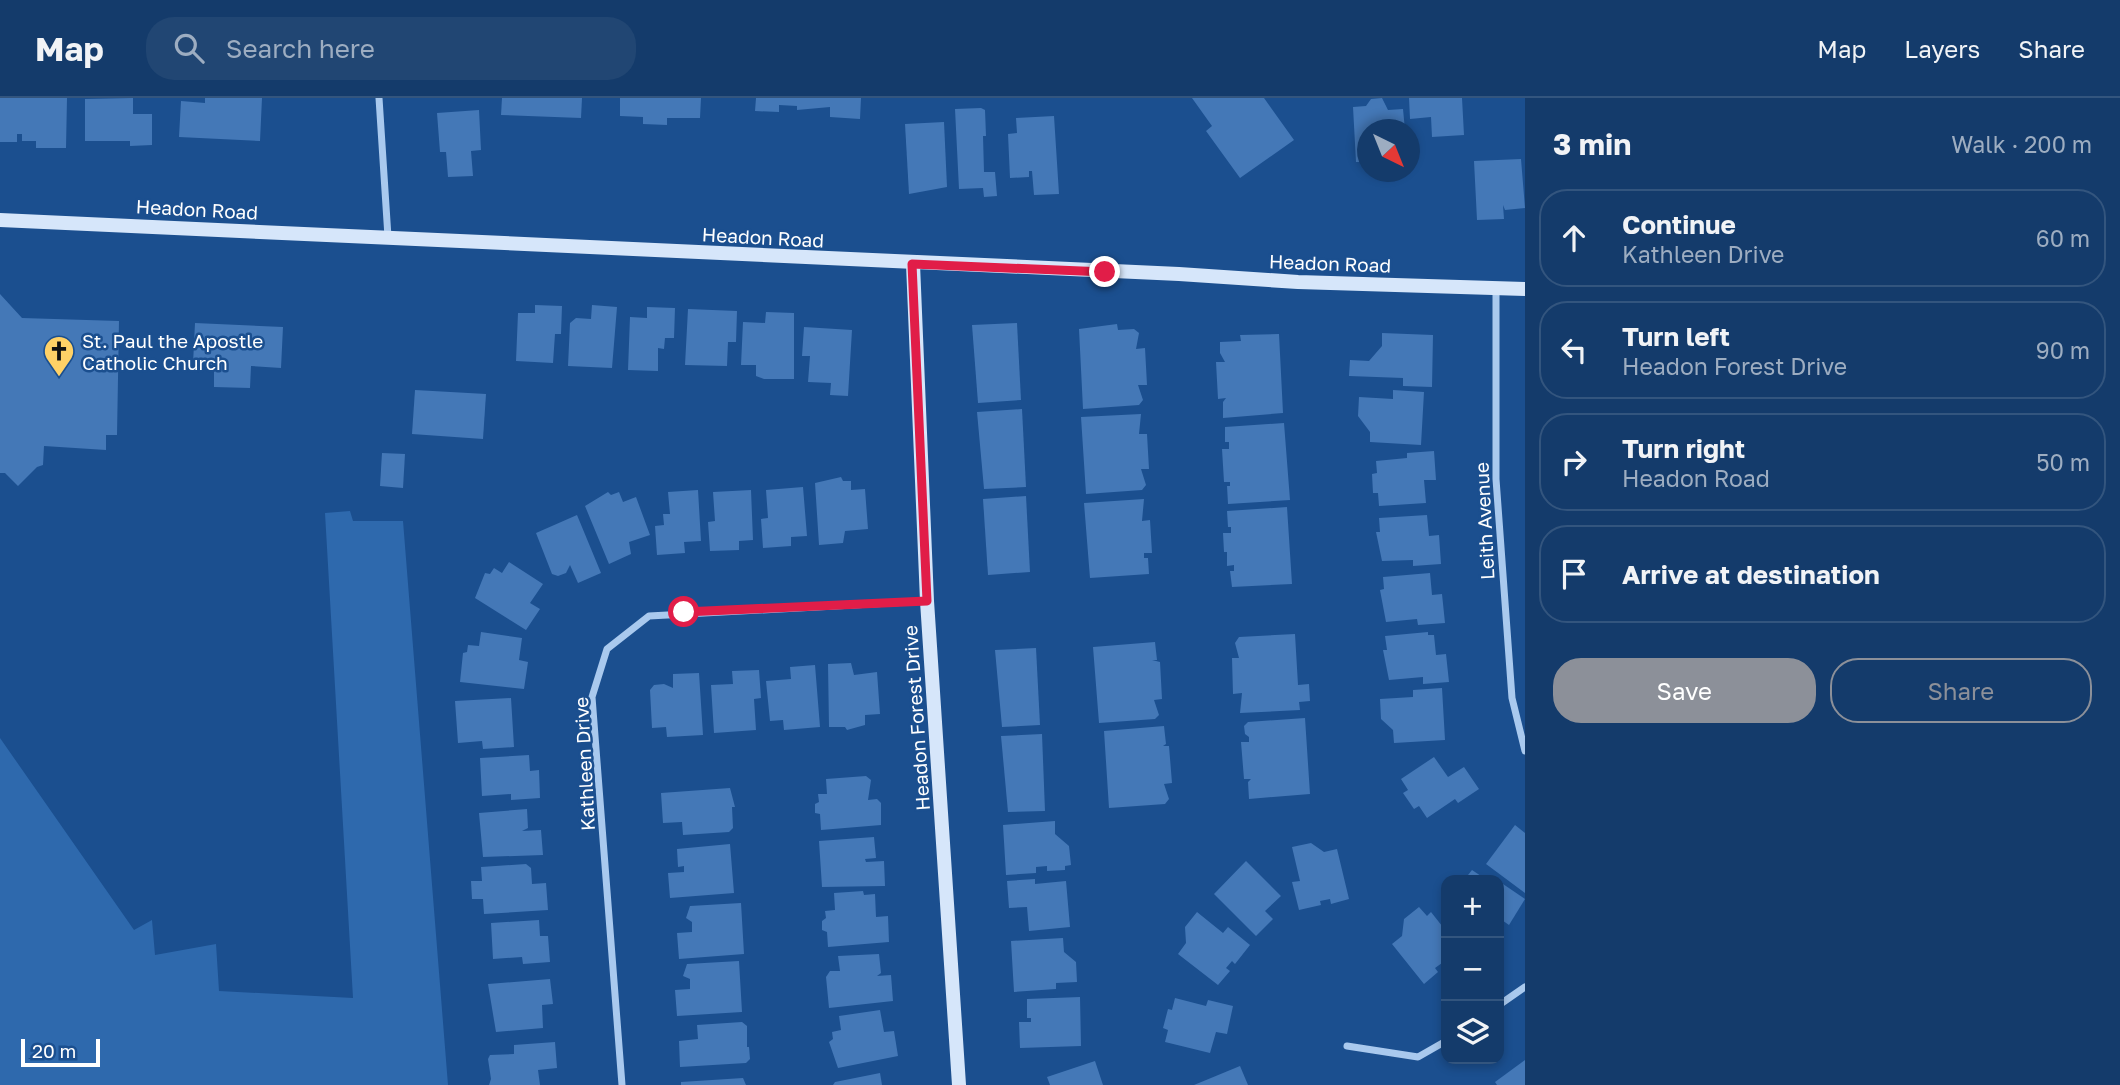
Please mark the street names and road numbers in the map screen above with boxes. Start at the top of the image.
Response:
street label: Headon Road [135,194,259,224]
street label: Headon Road [701,222,825,252]
street label: Headon Road [1269,249,1391,277]
street label: Leith Avenue [1469,462,1499,580]
street label: Headon Forest Drive [898,624,934,812]
street label: Kathleen Drive [569,696,599,832]

